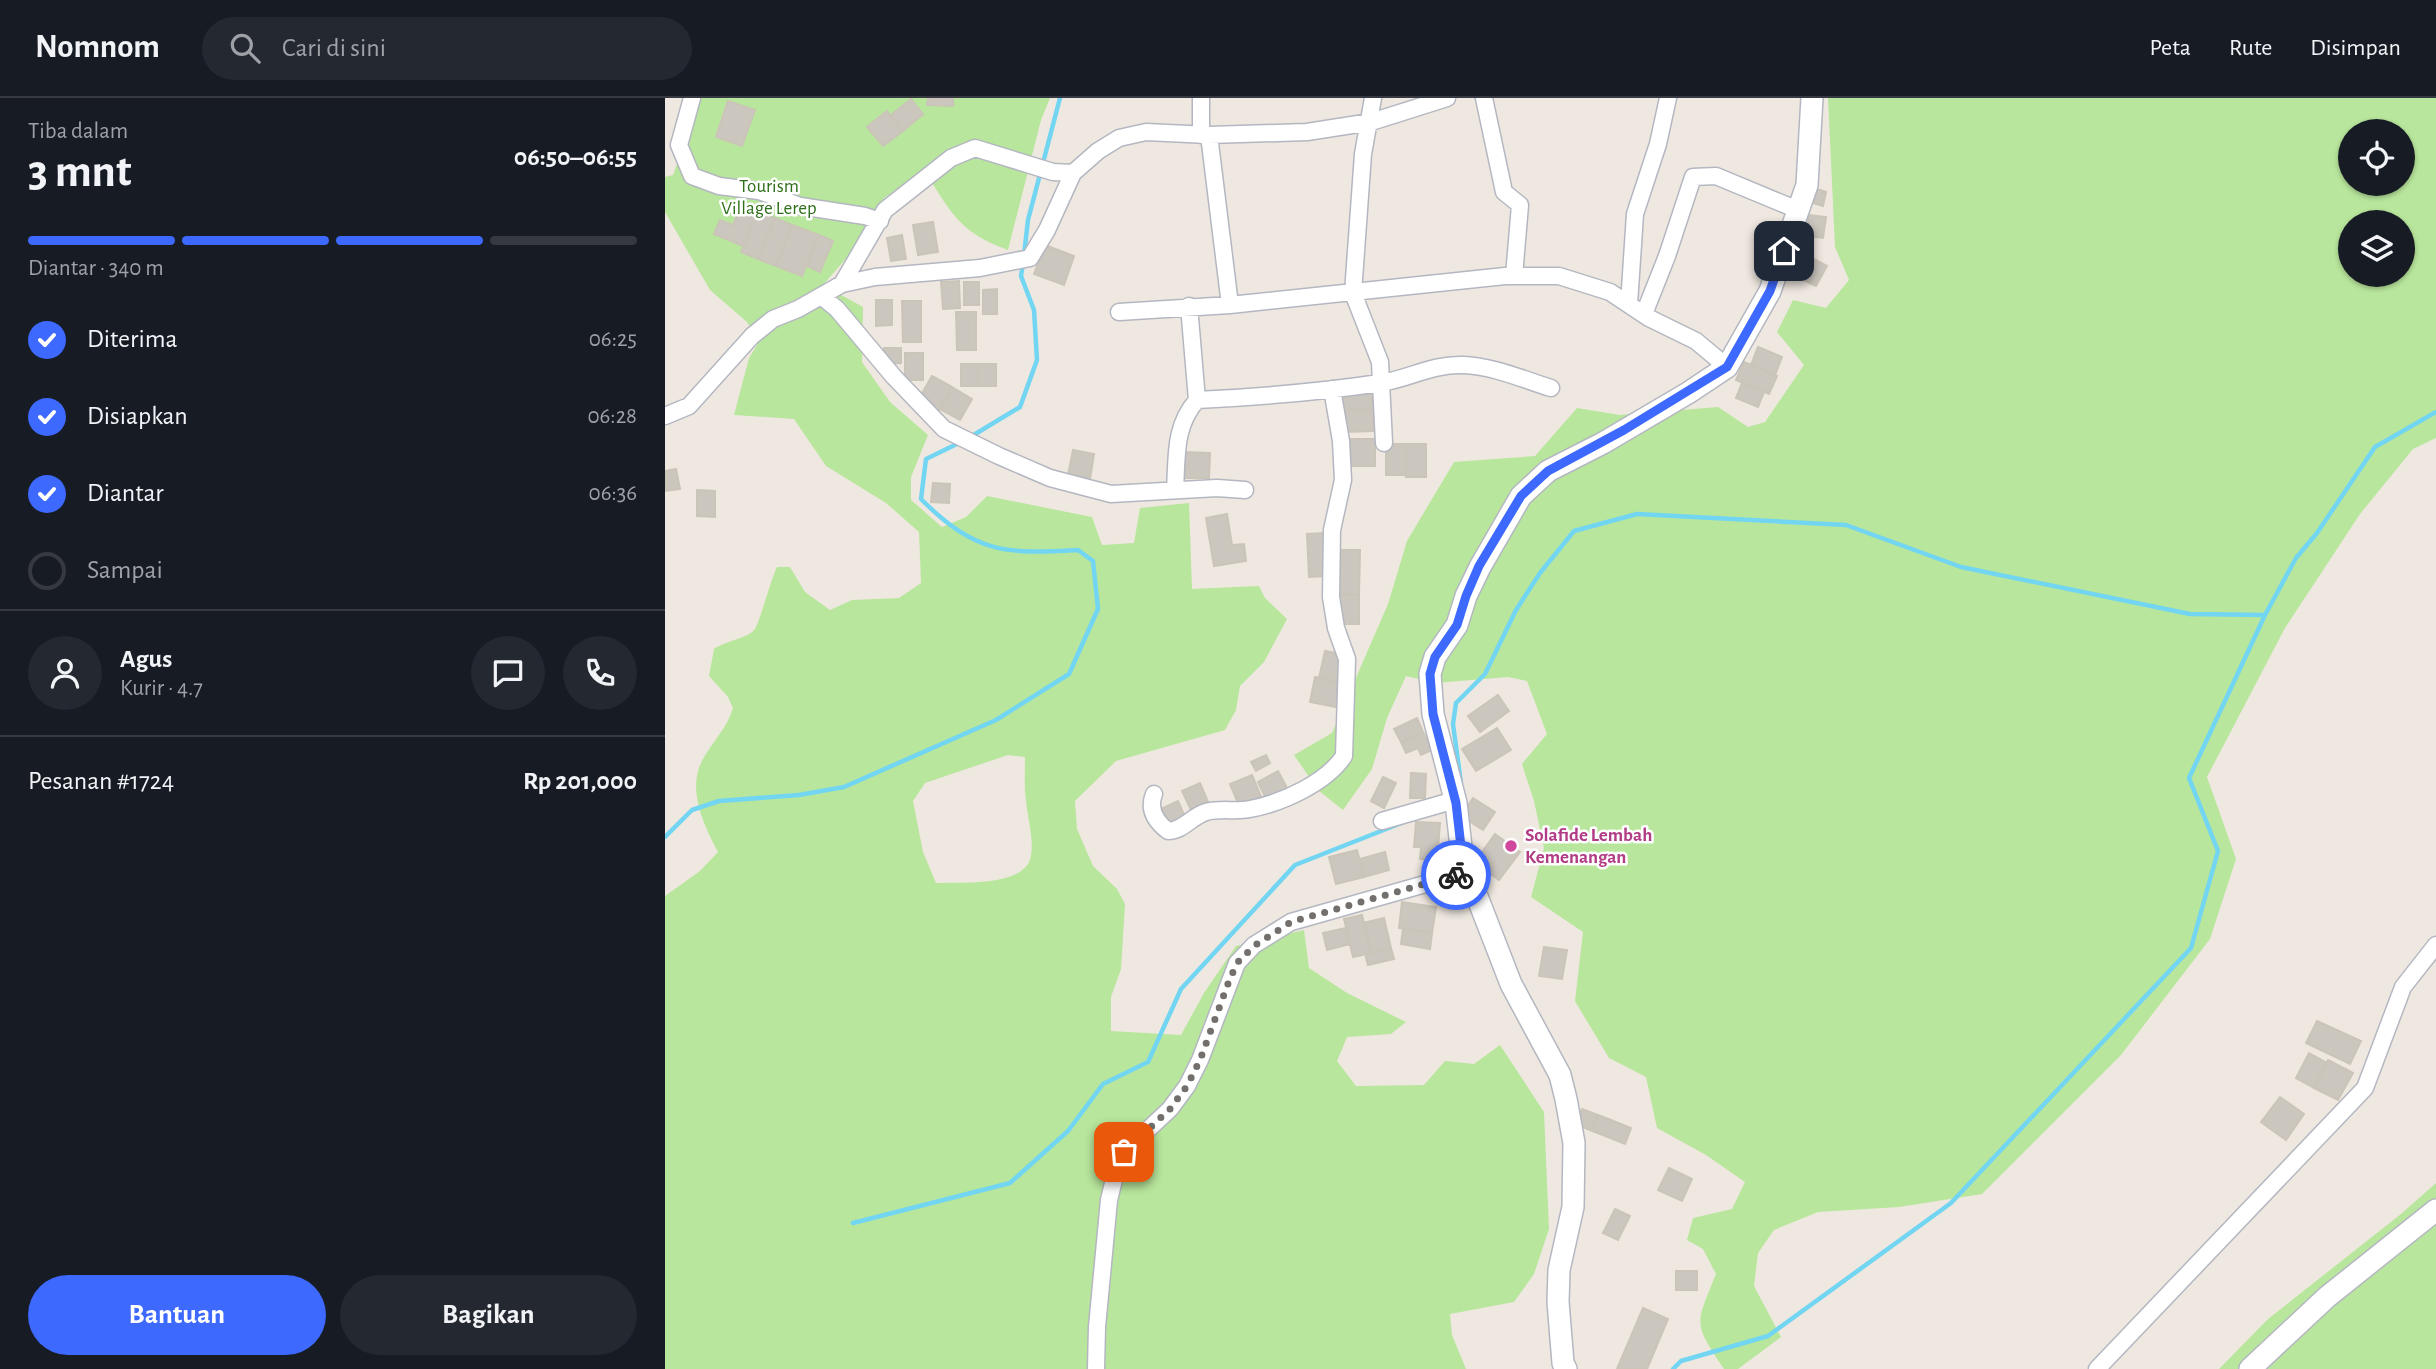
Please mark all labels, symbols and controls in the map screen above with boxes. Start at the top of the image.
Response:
search box [202,17,692,80]
icon: search [226,29,264,67]
text: Nomnom [35,31,160,64]
text: Cari di sini [282,35,386,61]
text: Peta [2150,36,2191,60]
text: Rute [2229,36,2272,60]
text: Disimpan [2310,36,2401,60]
map controls [2338,119,2415,287]
button: locate [2338,119,2415,196]
text: Tiba dalam [28,120,128,143]
text: 06:50–06:55 [514,144,637,170]
text: 3 mnt [28,149,132,195]
park label: Tourism Village Lerep [721,177,817,218]
button: layers [2338,210,2415,287]
pin [1754,221,1814,281]
icon: home [1765,232,1803,270]
text: Diantar · 340 m [28,257,164,280]
icon: check [28,321,66,359]
text: Diterima [87,326,178,352]
text: 06:25 [589,328,637,351]
icon: check [28,398,66,436]
text: Disiapkan [87,403,188,429]
text: 06:28 [587,405,637,428]
icon: check [28,475,66,513]
text: Diantar [87,480,164,506]
text: 06:36 [588,482,637,505]
text: Sampai [87,557,163,583]
button: person [28,636,102,710]
button: chat [471,636,545,710]
button: phone [563,636,637,710]
text: Agus [120,646,172,672]
text: Kurir · 4.7 [120,677,203,700]
text: Pesanan #1724 [28,768,174,794]
text: Rp 201,000 [523,768,637,794]
place label: Solafide Lembah Kemenangan [1525,826,1652,867]
marker: Solafide Lembah Kemenangan [1503,838,1519,854]
courier [1421,840,1491,910]
icon: bike [1437,856,1475,894]
pin [1094,1122,1154,1182]
icon: bag [1105,1133,1143,1171]
button: Bantuan [28,1275,326,1355]
button: Bagikan [340,1275,637,1355]

